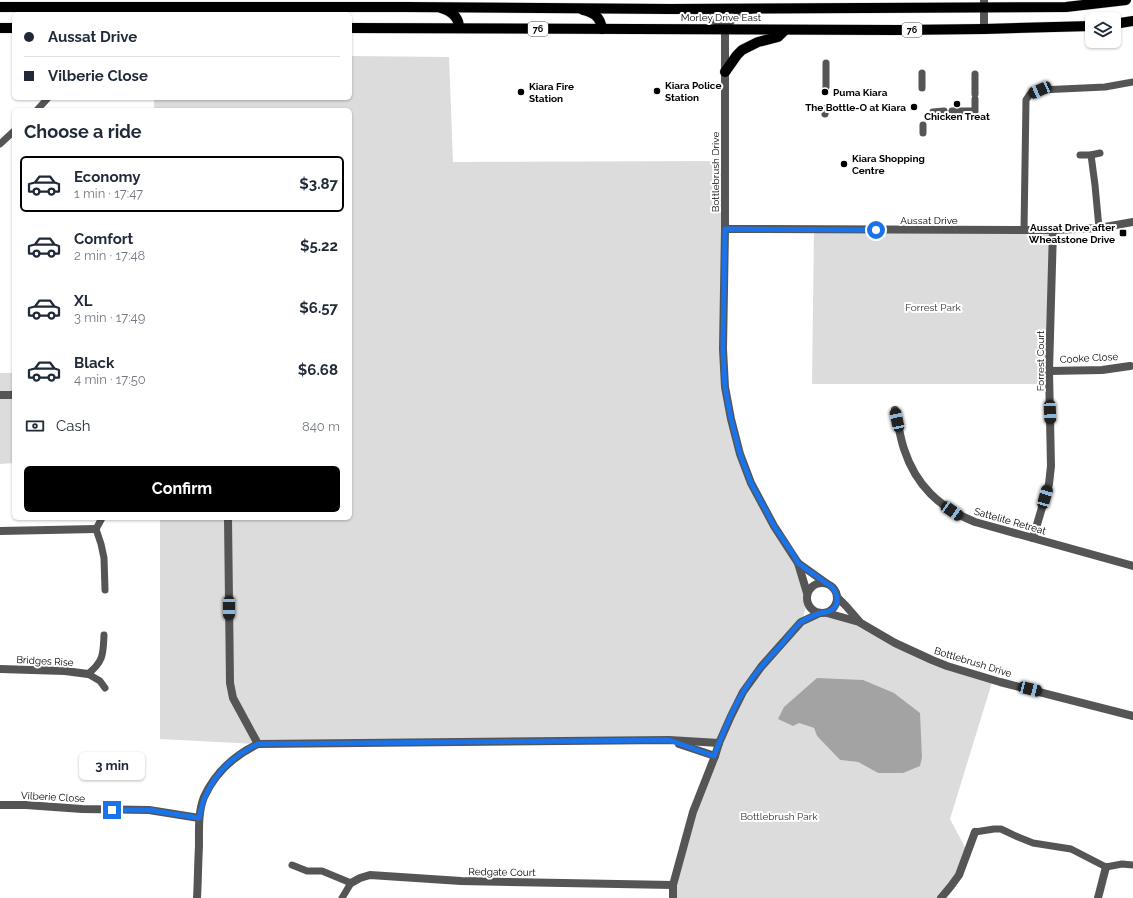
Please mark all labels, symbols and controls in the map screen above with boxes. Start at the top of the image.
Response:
street label: Morley Drive East [681,12,762,23]
map controls [1085,12,1121,48]
button: layers [1085,12,1121,48]
road number: 76 [528,22,548,36]
road number: 76 [902,23,922,37]
text: Aussat Drive [48,28,137,46]
text: Vilberie Close [48,67,148,85]
place label: Kiara Police Station [665,80,721,103]
car [1027,80,1053,100]
place label: Kiara Fire Station [529,81,574,104]
marker: Kiara Police Station [652,86,662,96]
marker: Kiara Fire Station [516,87,526,97]
marker: Puma Kiara [820,87,830,97]
place label: Puma Kiara [833,87,888,98]
marker: Chicken Treat [952,99,962,109]
place label: The Bottle-O at Kiara [805,102,906,113]
marker: The Bottle-O at Kiara [909,102,919,112]
place label: Chicken Treat [924,111,990,122]
text: Choose a ride [24,121,142,142]
street label: Bottlebrush Drive [710,132,721,212]
place label: Kiara Shopping Centre [852,153,925,176]
marker: Kiara Shopping Centre [839,159,849,169]
icon: car [26,166,62,202]
text: Economy [74,168,141,186]
text: $3.87 [299,175,338,193]
text: 1 min · 17:47 [74,186,143,201]
street label: Aussat Drive [900,215,958,226]
route start [867,221,885,239]
place label: Aussat Drive after Wheatstone Drive [1029,222,1115,245]
icon: car [26,228,62,264]
marker: Aussat Drive after Wheatstone Drive [1118,228,1128,238]
text: Comfort [74,230,133,248]
text: $5.22 [300,237,338,255]
text: 2 min · 17:48 [74,248,145,263]
icon: car [26,290,62,326]
text: XL [74,292,92,310]
text: $6.57 [299,299,338,317]
park label: Forrest Park [905,302,961,313]
text: 3 min · 17:49 [74,310,145,325]
street label: Forrest Court [1035,330,1046,391]
street label: Cooke Close [1060,351,1119,365]
icon: car [26,352,62,388]
text: Black [74,354,114,372]
text: $6.68 [298,361,338,379]
text: 4 min · 17:50 [74,372,146,387]
car [1044,400,1056,424]
car [889,407,905,433]
icon: cash [24,415,46,437]
text: Cash [56,417,90,435]
text: 840 m [302,419,340,434]
button: Confirm [24,466,340,512]
car [1036,484,1054,510]
car [939,499,965,523]
street label: Sattelite Retreat [973,506,1048,537]
car [223,596,235,620]
street label: Bottlebrush Drive [933,645,1013,679]
street label: Bridges Rise [16,654,74,668]
car [1017,680,1043,698]
callout: 3 min [79,752,145,780]
text: 3 min [95,758,129,773]
street label: Vilberie Close [21,790,85,804]
route end [103,801,121,819]
park label: Bottlebrush Park [740,811,818,822]
street label: Redgate Court [468,866,536,878]

